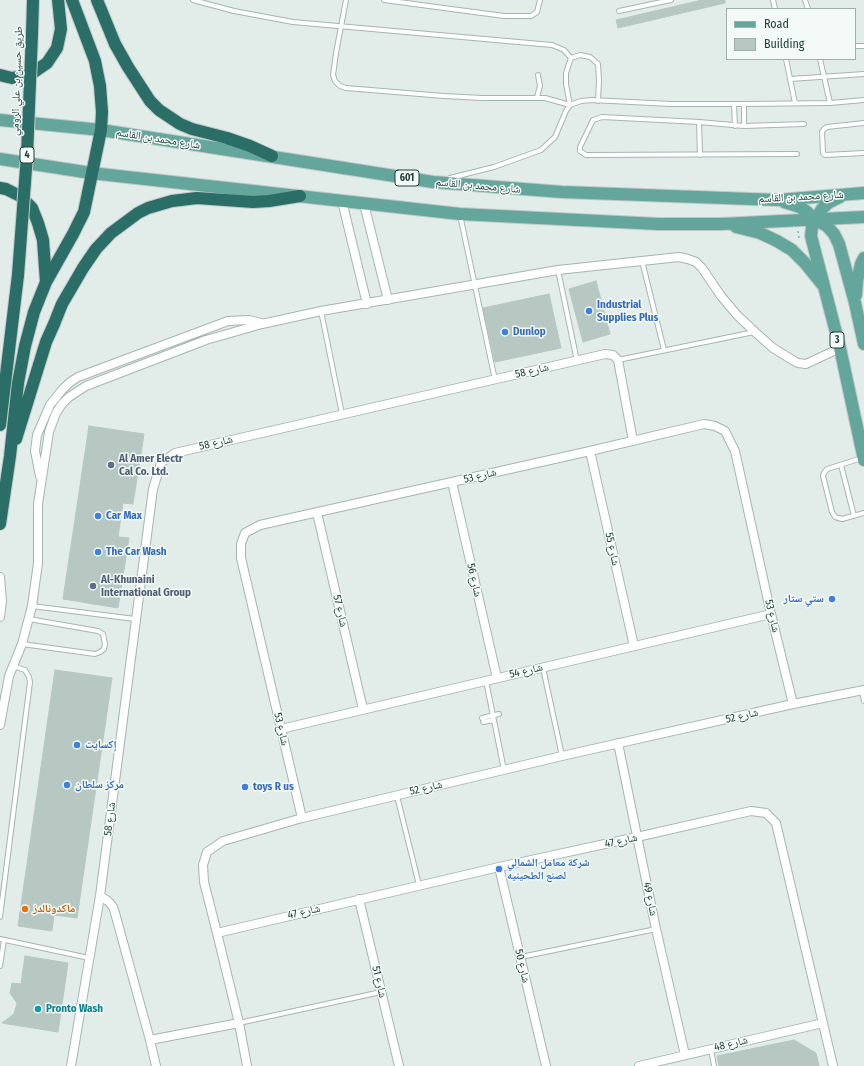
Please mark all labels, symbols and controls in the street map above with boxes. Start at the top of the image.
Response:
legend [726,8,856,60]
text: Road [764,17,789,31]
street label: طريق حسين بن علي الرومي [8,26,26,136]
text: Building [764,37,804,51]
street label: شارع محمد بن القاسم [115,126,201,152]
road number: 4 [20,147,34,163]
road number: 601 [395,170,419,186]
street label: شارع محمد بن القاسم [435,176,521,196]
street label: شارع محمد بن القاسم [758,188,844,206]
place label: Industrial Supplies Plus [597,298,658,324]
marker: Industrial Supplies Plus [584,306,594,316]
place label: Dunlop [513,325,546,339]
marker: Dunlop [500,327,510,337]
road number: 3 [830,332,844,348]
street label: شارع 58 [514,361,550,381]
street label: شارع 58 [198,433,234,453]
place label: Al Amer Electr Cal Co. Ltd. [119,452,183,478]
marker: Al Amer Electr Cal Co. Ltd. [106,460,116,470]
street label: شارع 53 [462,466,498,486]
place label: Car Max [106,509,142,523]
marker: Car Max [93,511,103,521]
street label: شارع 55 [602,531,622,567]
place label: The Car Wash [106,545,167,559]
marker: The Car Wash [93,547,103,557]
street label: شارع 56 [464,562,484,598]
place label: Al-Khunaini International Group [101,573,191,599]
marker: Al-Khunaini International Group [88,581,98,591]
place label: ستي ستار [783,592,824,606]
street label: شارع 57 [330,594,350,628]
marker: ستي ستار [827,594,837,604]
street label: شارع 53 [762,598,782,634]
street label: شارع 54 [508,661,544,681]
street label: شارع 52 [724,706,760,726]
street label: شارع 53 [271,711,291,747]
place label: إكسايت [85,738,117,752]
marker: إكسايت [72,740,82,750]
place label: مركز سلطان [75,778,124,792]
street label: شارع 52 [408,778,444,798]
marker: مركز سلطان [62,780,72,790]
place label: toys R us [253,780,294,794]
marker: toys R us [240,782,250,792]
street label: شارع 58 [101,801,119,837]
street label: شارع 47 [603,831,639,851]
place label: شركة معامل الشمالي لصنع الطحينيه [507,856,590,882]
marker: شركة معامل الشمالي لصنع الطحينيه [494,864,504,874]
street label: شارع 49 [640,881,660,917]
place label: ماكدونالدز [33,902,75,916]
street label: شارع 47 [286,902,322,922]
marker: ماكدونالدز [20,904,30,914]
street label: شارع 50 [512,948,532,984]
street label: شارع 51 [369,965,389,999]
place label: Pronto Wash [46,1002,103,1016]
marker: Pronto Wash [33,1004,43,1014]
street label: شارع 48 [713,1034,749,1054]

